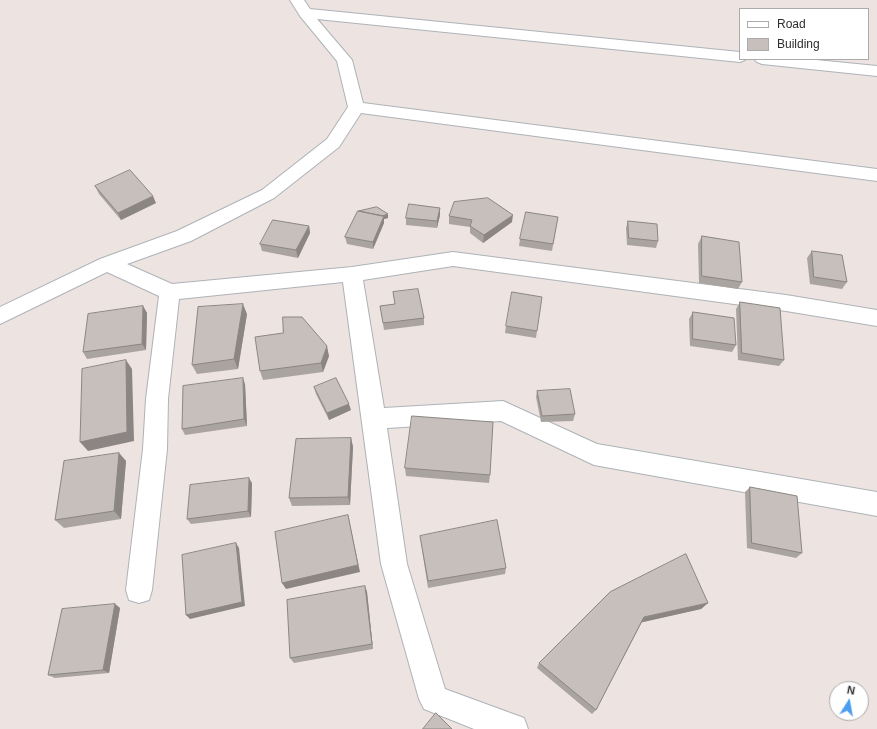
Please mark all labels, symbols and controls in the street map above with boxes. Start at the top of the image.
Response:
legend [739,8,869,60]
text: Road [777,17,806,31]
text: Building [777,37,820,51]
north arrow [829,681,869,721]
text: N [846,684,856,697]

